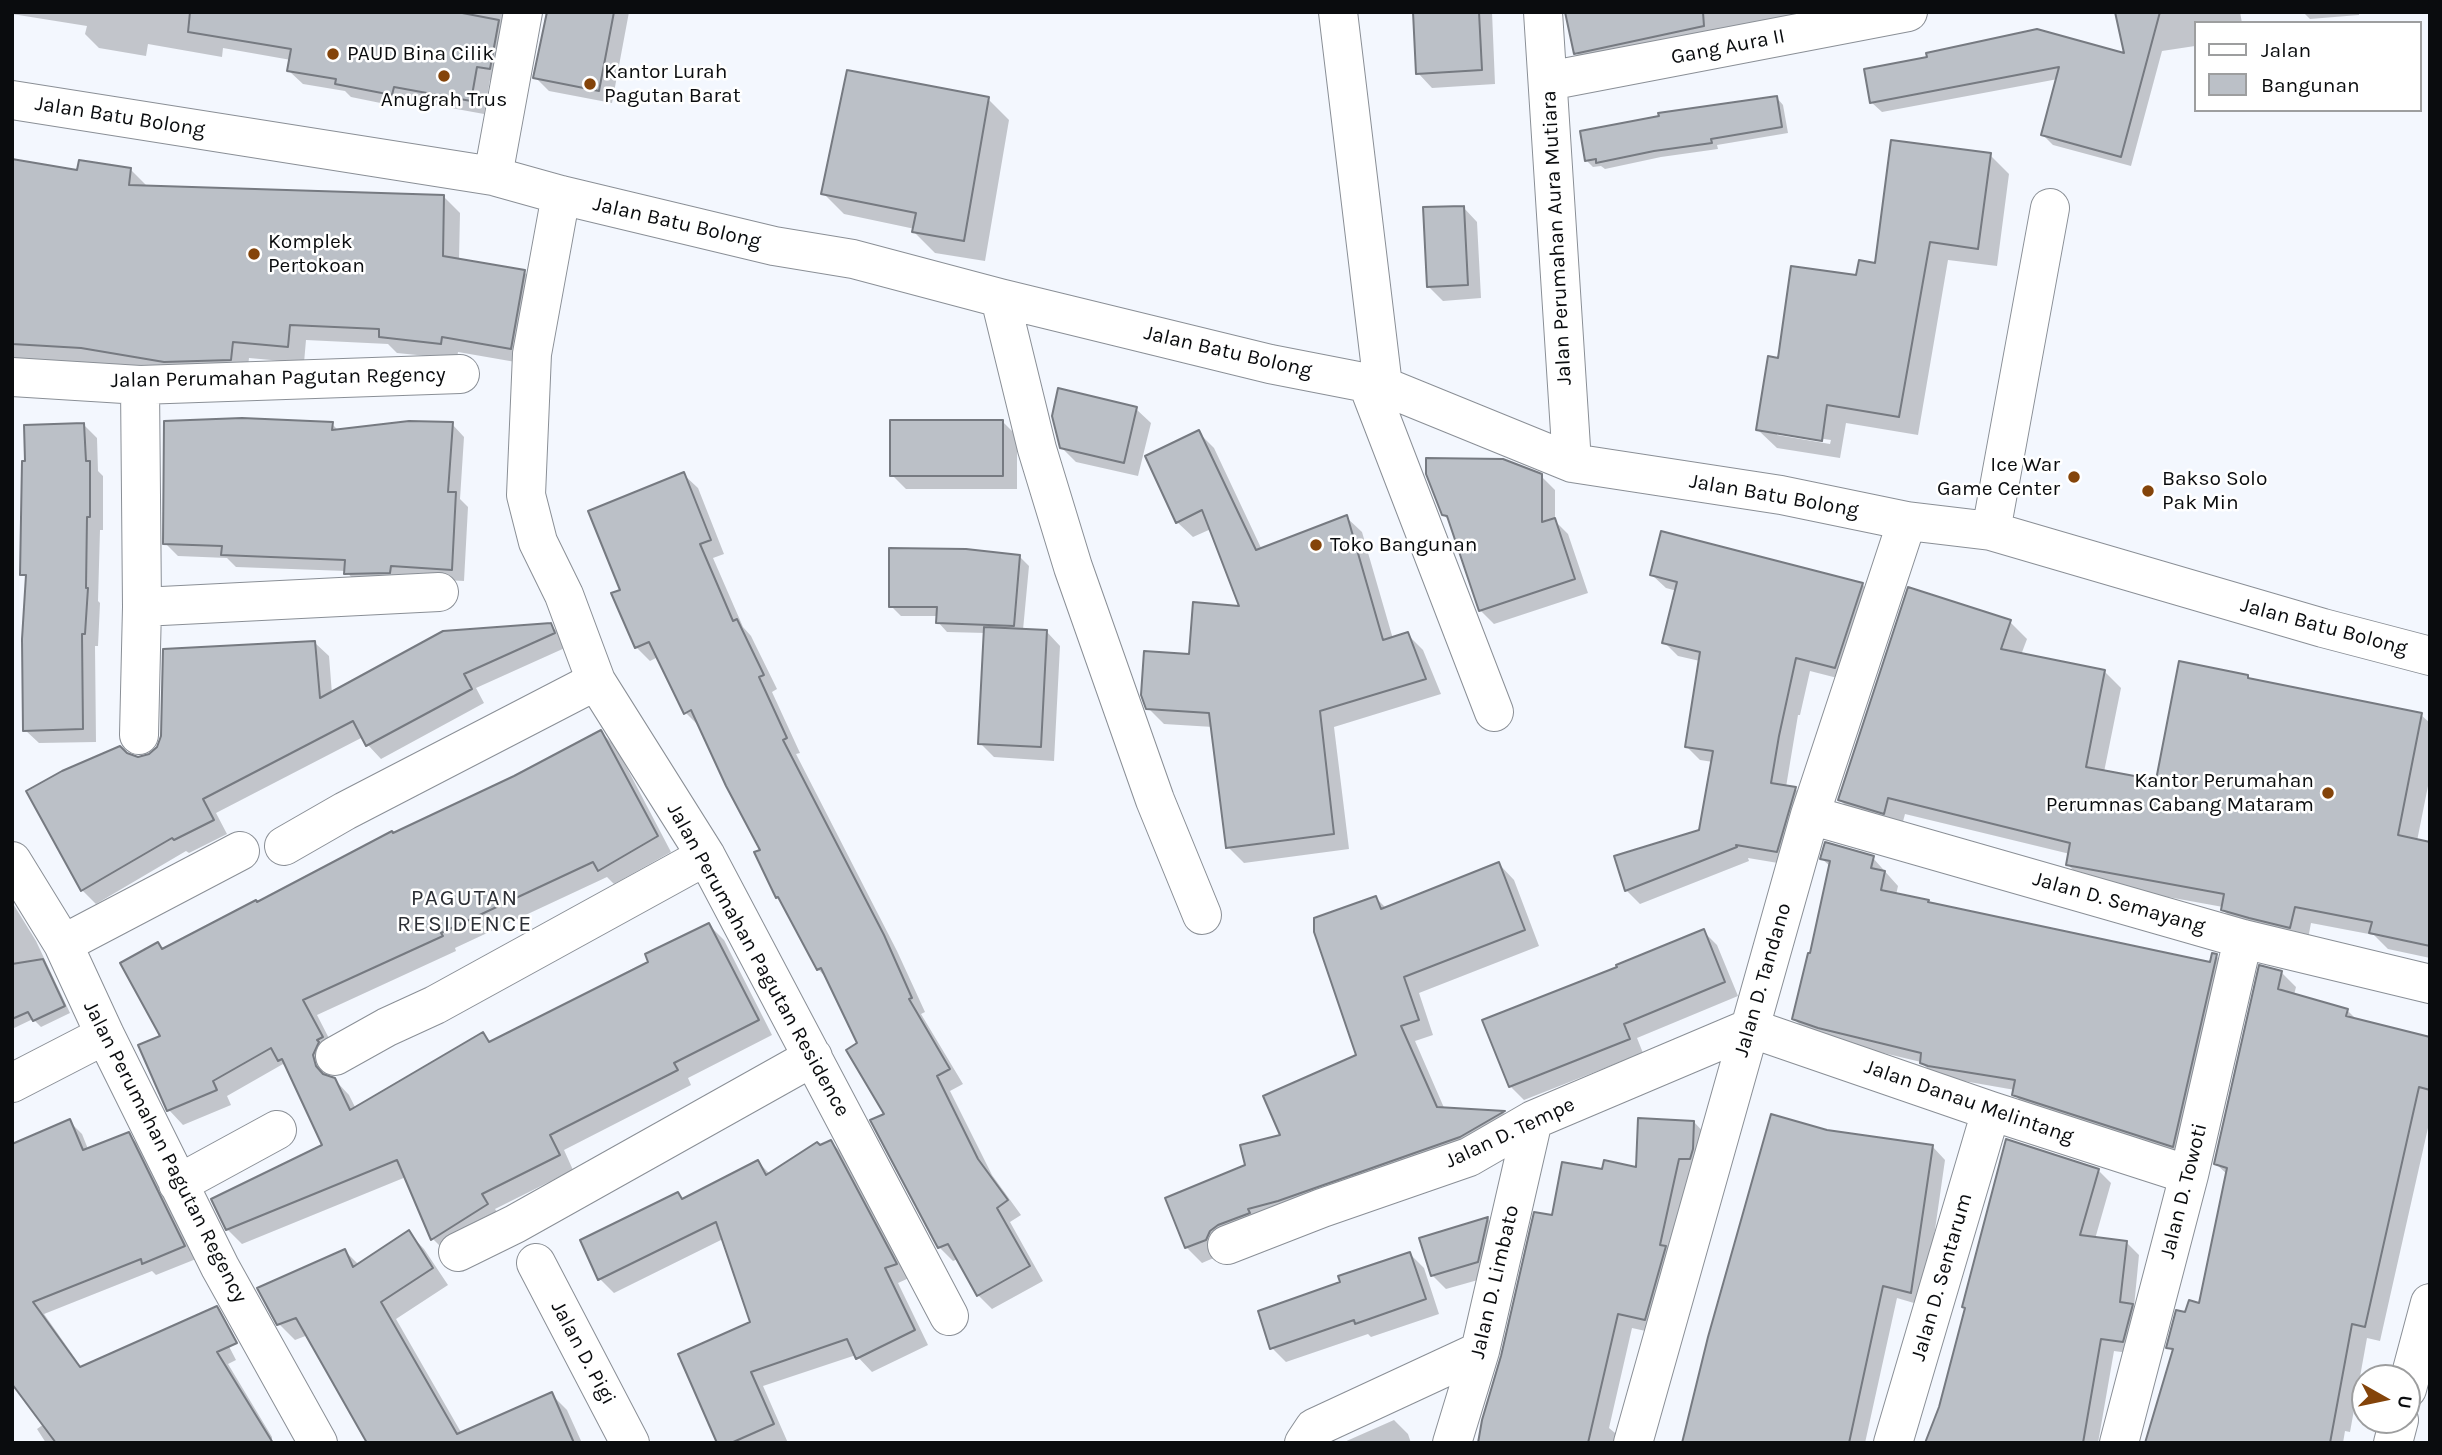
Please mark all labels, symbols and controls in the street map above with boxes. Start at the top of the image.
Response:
legend [2194,21,2421,112]
street label: Gang Aura II [1669,24,1787,70]
text: Jalan [2261,38,2311,62]
place label: PAUD Bina Cilik [347,41,494,67]
marker: PAUD Bina Cilik [325,46,341,62]
place label: Kantor Lurah Pagutan Barat [604,59,741,109]
marker: Anugrah Trus [436,68,452,84]
text: Bangunan [2261,73,2360,97]
marker: Kantor Lurah Pagutan Barat [582,76,598,92]
place label: Anugrah Trus [381,87,507,113]
street label: Jalan Perumahan Aura Mutiara [1537,90,1577,386]
street label: Jalan Batu Bolong [33,91,207,143]
street label: Jalan Batu Bolong [590,191,764,255]
place label: Komplek Pertokoan [268,229,365,279]
marker: Komplek Pertokoan [246,246,262,262]
street label: Jalan Batu Bolong [1141,320,1315,384]
street label: Jalan Perumahan Pagutan Regency [110,362,446,394]
place label: Ice War Game Center [1937,452,2060,502]
place label: Bakso Solo Pak Min [2162,466,2267,516]
street label: Jalan Batu Bolong [1687,469,1861,523]
marker: Ice War Game Center [2066,469,2082,485]
marker: Bakso Solo Pak Min [2140,483,2156,499]
place label: Toko Bangunan [1330,532,1477,558]
marker: Toko Bangunan [1308,537,1324,553]
street label: Jalan Batu Bolong [2238,593,2410,661]
place label: Kantor Perumahan Perumnas Cabang Mataram [2046,768,2314,818]
marker: Kantor Perumahan Perumnas Cabang Mataram [2320,785,2336,801]
street label: Jalan Perumahan Pagutan Residence [661,799,855,1121]
street label: Jalan D. Semayang [2030,866,2208,940]
district label: PAGUTAN RESIDENCE [398,884,532,938]
street label: Jalan D. Tandano [1729,900,1797,1060]
street label: Jalan Perumahan Pagutan Regency [78,997,252,1307]
street label: Jalan Danau Melintang [1861,1054,2077,1150]
street label: Jalan D. Tempe [1441,1092,1579,1174]
street label: Jalan D. Towoti [2155,1121,2213,1261]
street label: Jalan D. Sentarum [1906,1190,1978,1364]
street label: Jalan D. Limbato [1465,1203,1525,1361]
street label: Jalan D. Pigi [545,1297,621,1409]
north arrow [2351,1364,2421,1434]
text: U [2393,1394,2417,1410]

